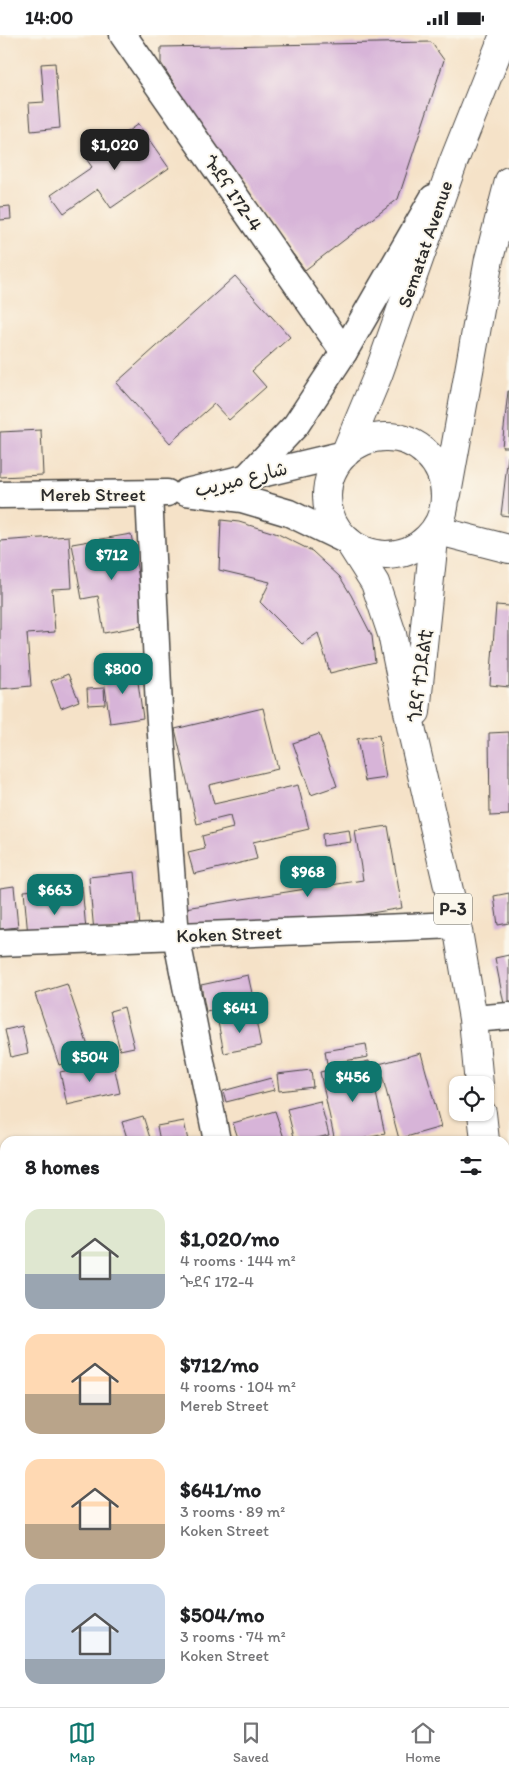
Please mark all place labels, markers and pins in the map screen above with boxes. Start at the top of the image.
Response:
pin: $1,020 [74,129,156,171]
pin: $712 [82,539,142,581]
pin: $800 [93,653,153,695]
pin: $968 [278,855,338,898]
pin: $663 [25,873,85,916]
pin: $641 [210,991,270,1034]
pin: $504 [60,1041,120,1083]
pin: $456 [323,1061,383,1103]

